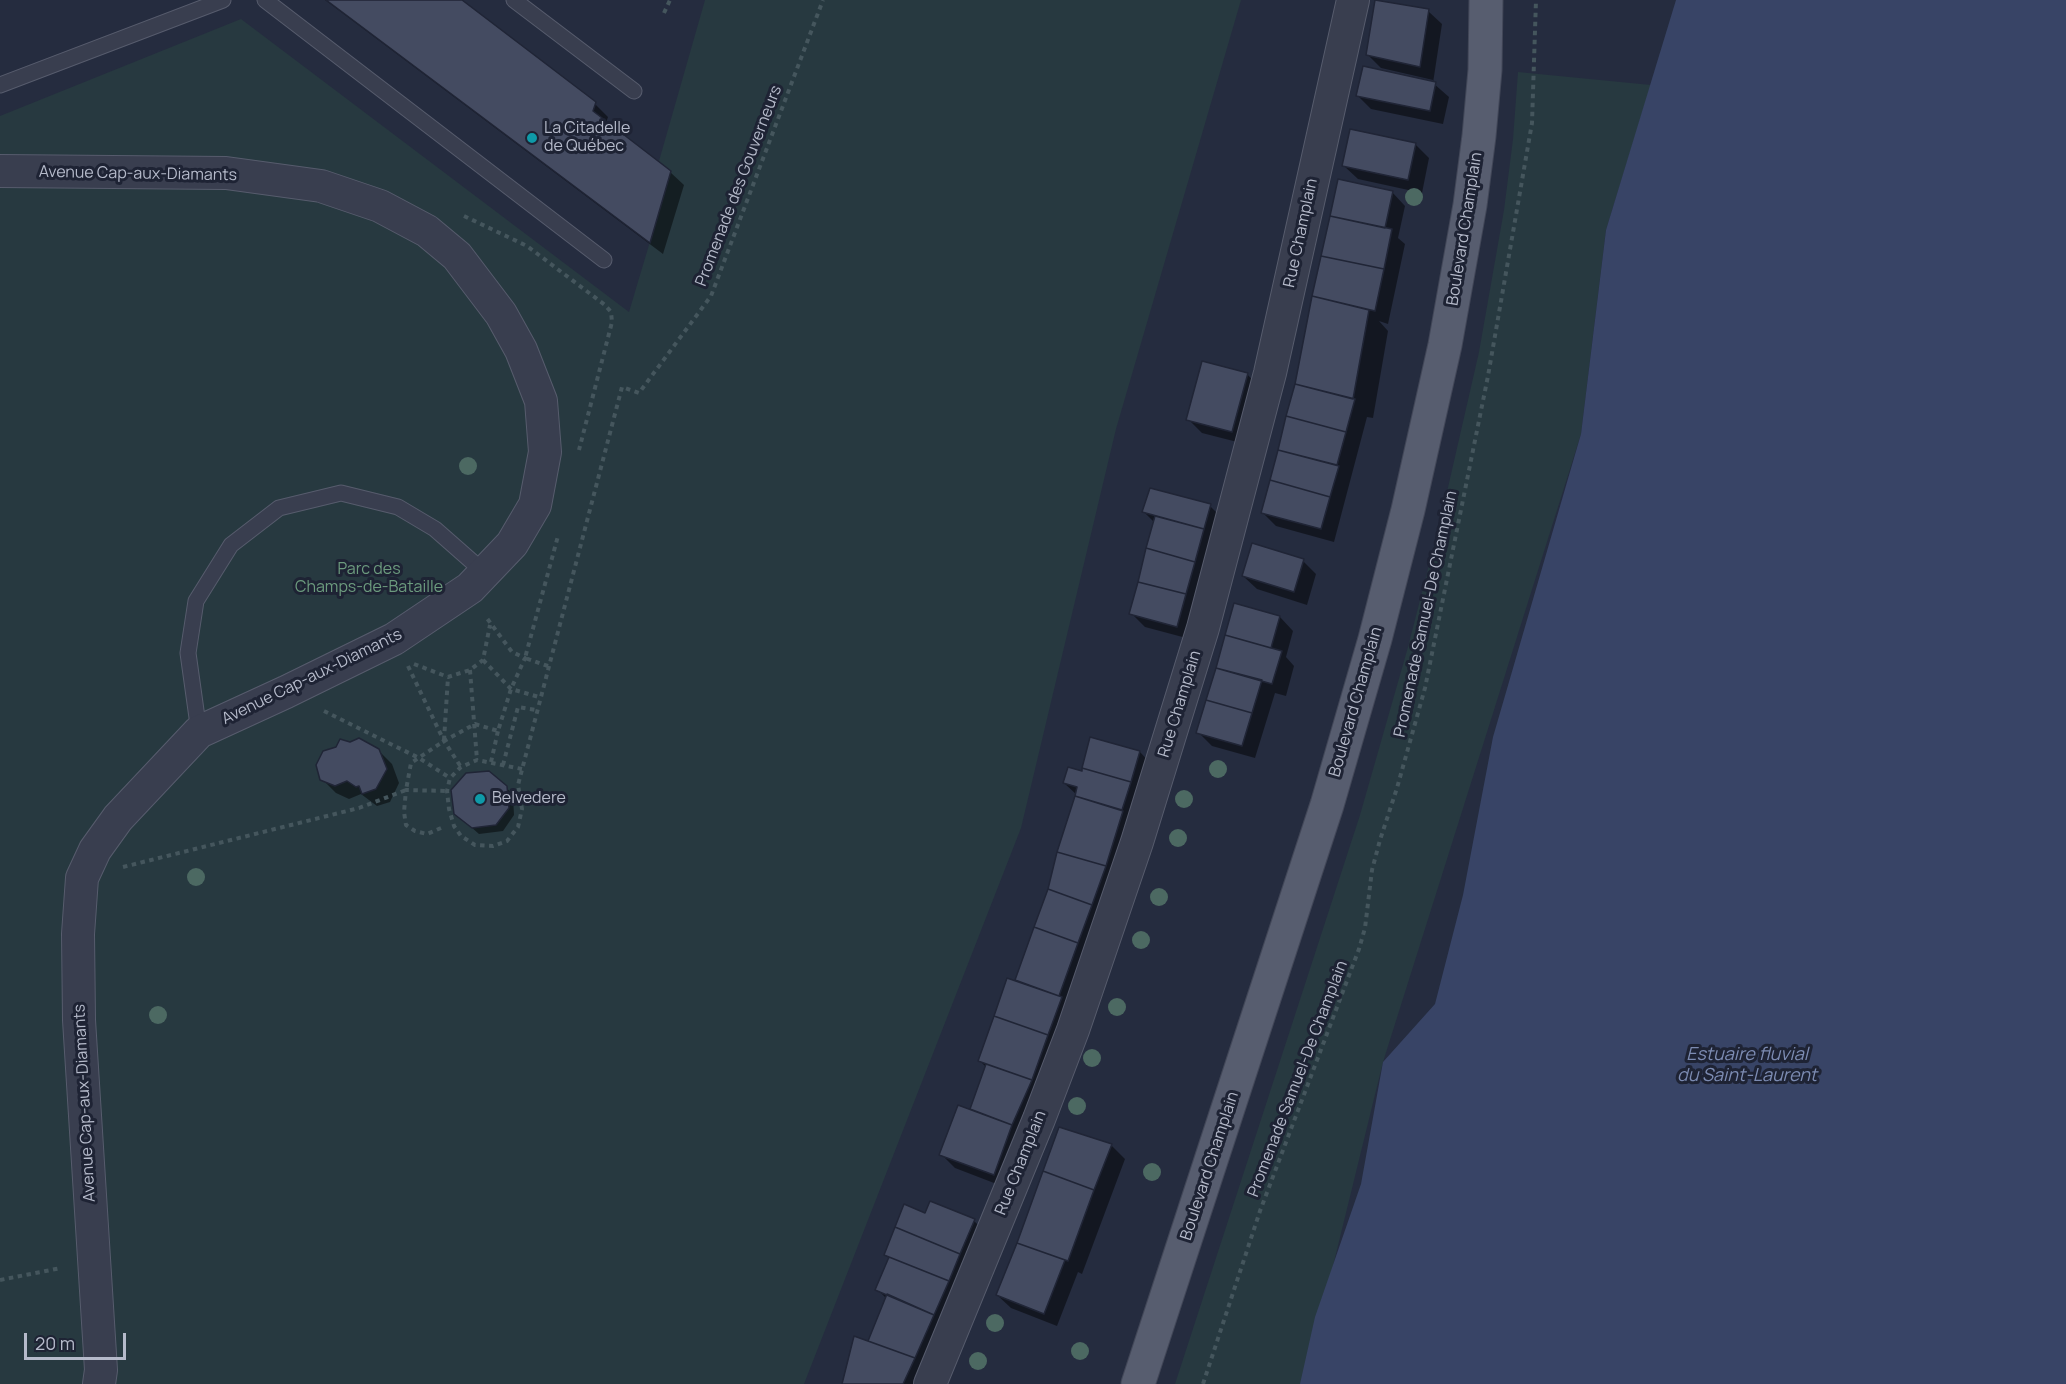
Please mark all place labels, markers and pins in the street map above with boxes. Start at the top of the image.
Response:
place label: La Citadelle de Québec [544,119,630,157]
marker: La Citadelle de Québec [525,131,539,145]
place label: Belvedere [492,789,566,809]
marker: Belvedere [473,792,487,806]

